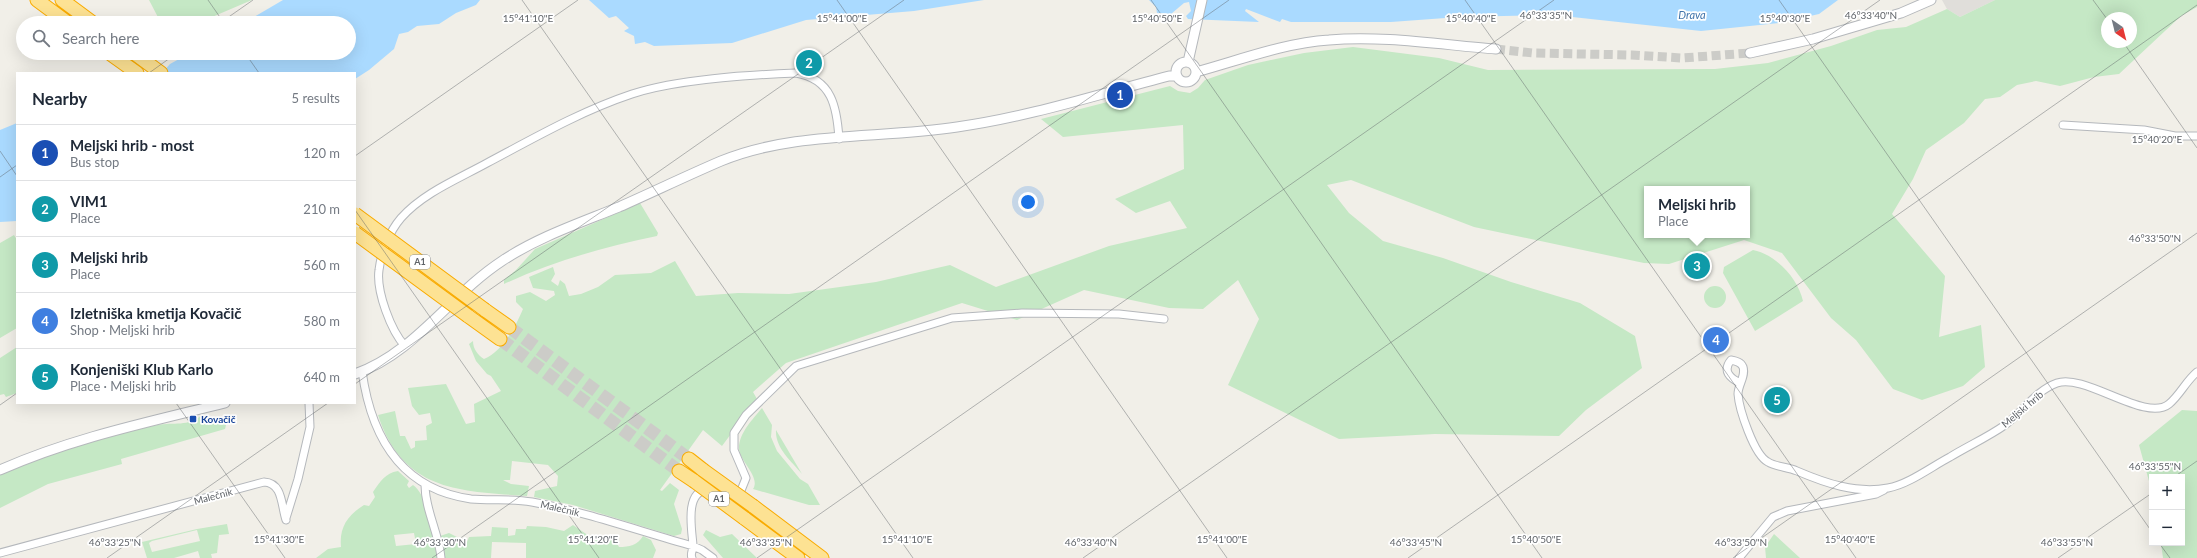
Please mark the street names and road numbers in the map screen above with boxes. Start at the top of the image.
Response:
road number: A1 [410,255,430,269]
street label: Meljski hrib [1999,388,2046,430]
street label: Malečnik [192,485,235,507]
road number: A1 [709,492,729,506]
street label: Malečnik [539,498,582,519]

